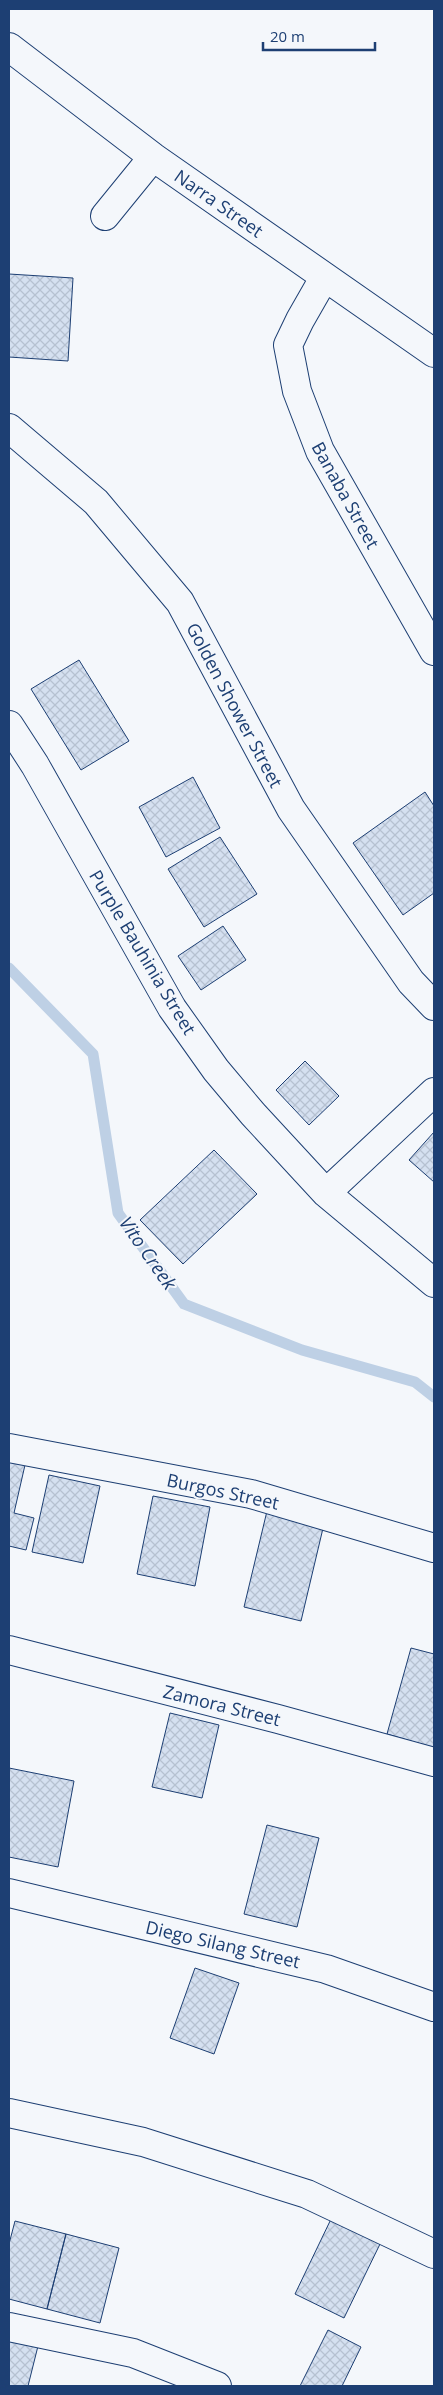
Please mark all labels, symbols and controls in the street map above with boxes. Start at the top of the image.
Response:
scale bar [263,20,376,52]
text: 20 m [270,26,305,46]
street label: Narra Street [170,164,268,242]
street label: Banaba Street [307,437,385,553]
street label: Golden Shower Street [181,618,289,792]
street label: Purple Bauhinia Street [84,865,202,1039]
water label: Vito Creek [113,1211,183,1295]
street label: Burgos Street [165,1467,281,1515]
street label: Zamora Street [161,1679,283,1731]
street label: Diego Silang Street [143,1915,303,1973]

